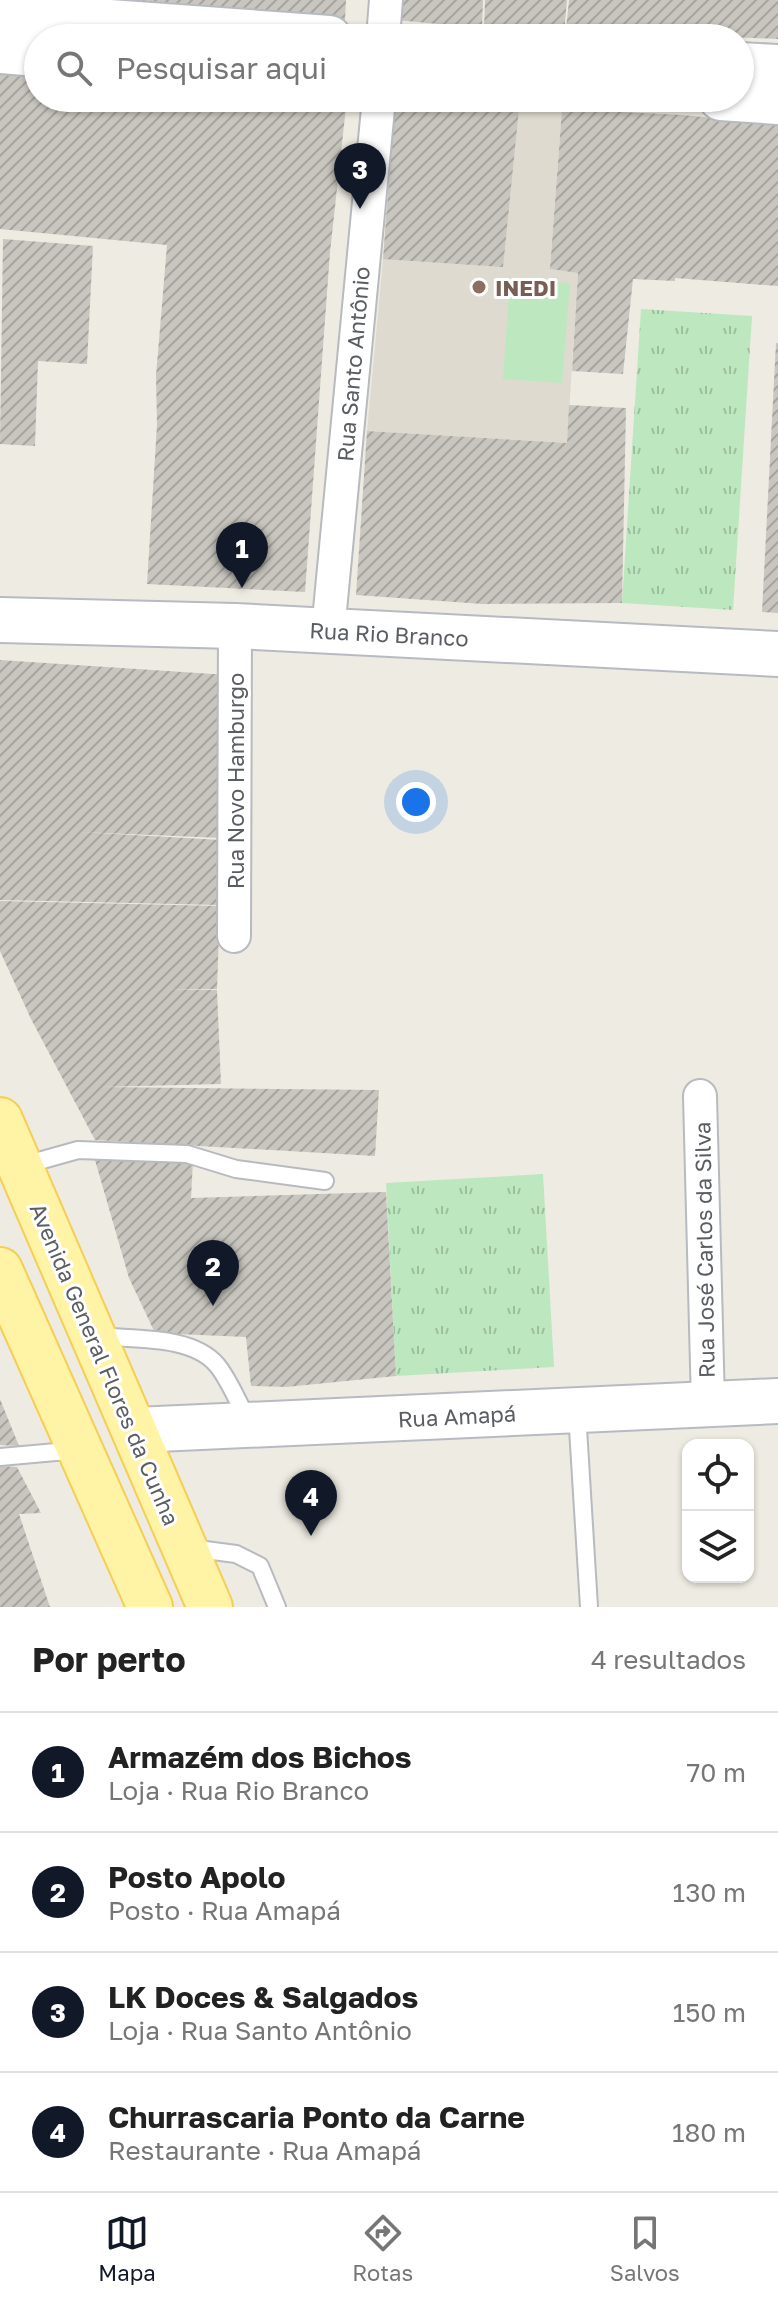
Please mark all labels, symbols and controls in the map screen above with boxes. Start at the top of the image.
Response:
search box [24,24,754,112]
icon: search [52,46,96,90]
text: Pesquisar aqui [116,50,327,86]
pin: 3 [334,143,386,209]
street label: Rua Santo Antônio [331,265,375,463]
place label: INEDI [495,274,556,301]
marker: INEDI [470,278,488,296]
pin: 1 [216,522,268,588]
street label: Rua Rio Branco [309,616,469,652]
street label: Rua Novo Hamburgo [222,673,249,889]
your location [396,782,436,822]
street label: Rua José Carlos da Silva [688,1122,720,1378]
street label: Avenida General Flores da Cunha [25,1199,185,1529]
pin: 2 [187,1240,239,1306]
street label: Rua Amapá [397,1399,517,1433]
map controls [682,1439,754,1583]
button: locate [682,1439,754,1511]
pin: 4 [285,1470,337,1536]
button: layers [682,1511,754,1583]
text: Por perto [32,1639,186,1679]
text: 4 resultados [591,1644,746,1675]
text: Armazém dos Bichos [108,1739,412,1775]
text: 1 [51,1757,65,1788]
text: 70 m [687,1757,746,1788]
text: Loja · Rua Rio Branco [108,1775,369,1806]
text: Posto Apolo [108,1859,286,1895]
text: 2 [50,1877,66,1908]
text: 130 m [673,1877,746,1908]
text: Posto · Rua Amapá [108,1895,341,1926]
text: LK Doces & Salgados [108,1979,418,2015]
text: 3 [50,1997,66,2028]
text: 150 m [673,1997,746,2028]
text: Loja · Rua Santo Antônio [108,2015,412,2046]
text: Churrascaria Ponto da Carne [108,2099,525,2135]
text: 4 [50,2117,66,2148]
text: 180 m [672,2117,746,2148]
text: Restaurante · Rua Amapá [108,2135,422,2166]
tab: Mapa [98,2211,156,2286]
tab: Rotas [352,2211,413,2286]
tab: Salvos [610,2211,680,2286]

